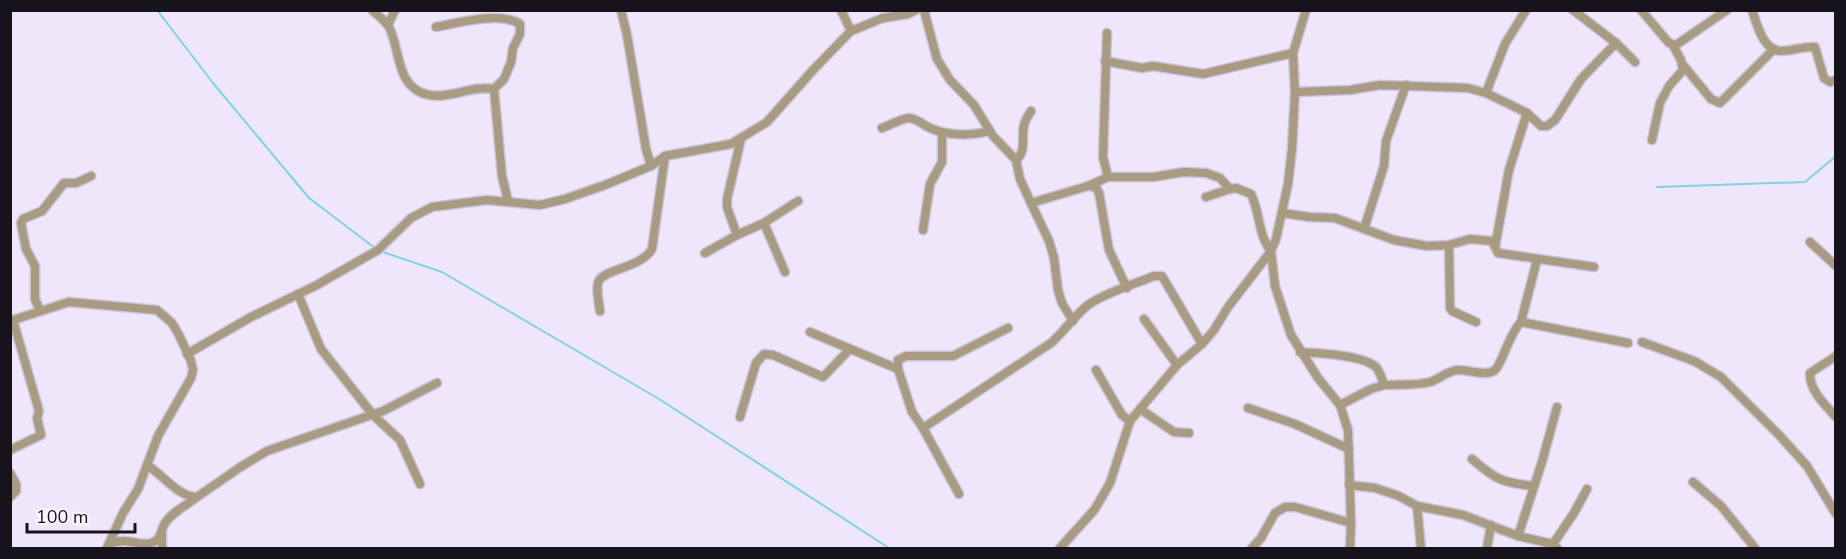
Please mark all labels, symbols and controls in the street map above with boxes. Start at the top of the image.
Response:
scale bar [27,496,135,534]
text: 100 m [36,505,88,529]

